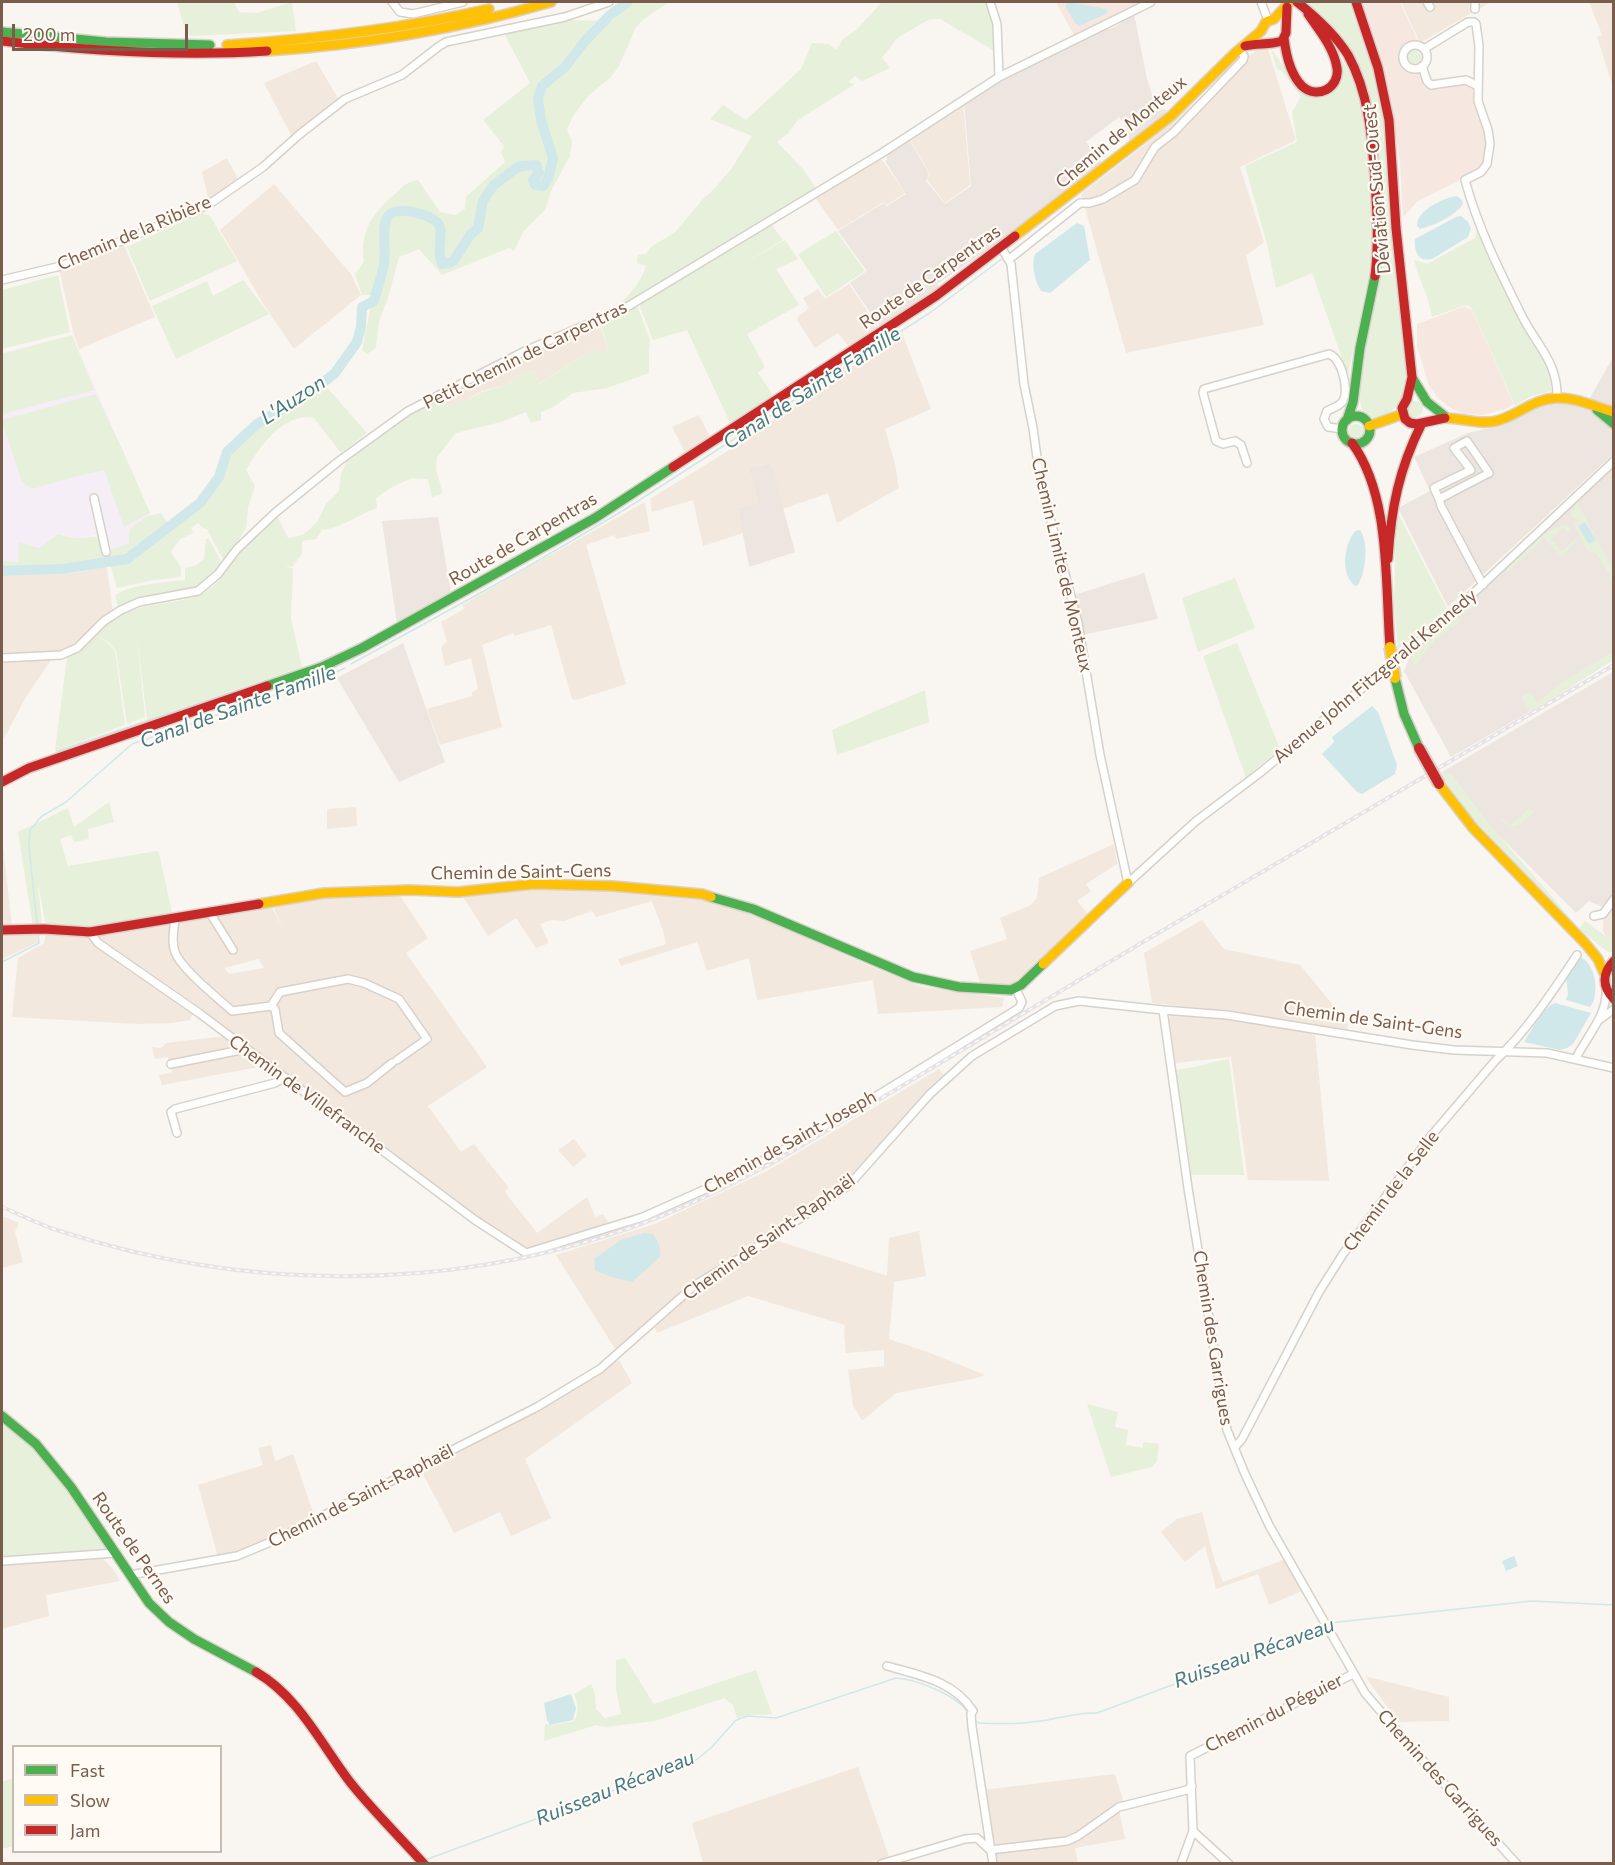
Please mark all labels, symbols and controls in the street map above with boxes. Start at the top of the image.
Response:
scale bar [15,12,190,50]
text: 200 m [23,23,76,45]
street label: Chemin de Monteux [1051,71,1191,193]
street label: Déviation Sud-Ouest [1359,103,1395,275]
street label: Chemin de la Ribière [54,191,214,275]
street label: Route de Carpentras [855,220,1005,334]
street label: Petit Chemin de Carpentras [420,296,630,414]
water label: Canal de Sainte Famille [719,322,905,454]
water label: L'Auzon [256,370,330,430]
street label: Chemin Limite de Monteux [1027,456,1097,674]
street label: Route de Carpentras [445,488,601,590]
street label: Avenue John Fitzgerald Kennedy [1269,584,1481,768]
water label: Canal de Sainte Famille [137,660,339,754]
street label: Chemin de Saint-Gens [430,860,612,884]
street label: Chemin de Saint-Gens [1282,997,1464,1043]
street label: Chemin de Villefranche [225,1030,389,1158]
street label: Chemin de Saint-Joseph [700,1086,880,1198]
street label: Chemin de la Selle [1339,1126,1443,1256]
street label: Chemin de Saint-Raphaël [679,1169,859,1305]
street label: Chemin des Garrigues [1188,1249,1238,1427]
street label: Chemin de Saint-Raphaël [265,1440,457,1552]
street label: Route de Pernes [87,1488,181,1608]
water label: Ruisseau Récaveau [1170,1613,1338,1693]
street label: Chemin du Péguier [1202,1669,1346,1757]
street label: Chemin des Garrigues [1373,1705,1507,1851]
legend [12,1745,222,1853]
water label: Ruisseau Récaveau [532,1745,698,1831]
text: Fast [70,1759,105,1781]
text: Slow [70,1789,110,1811]
text: Jam [70,1819,100,1841]

